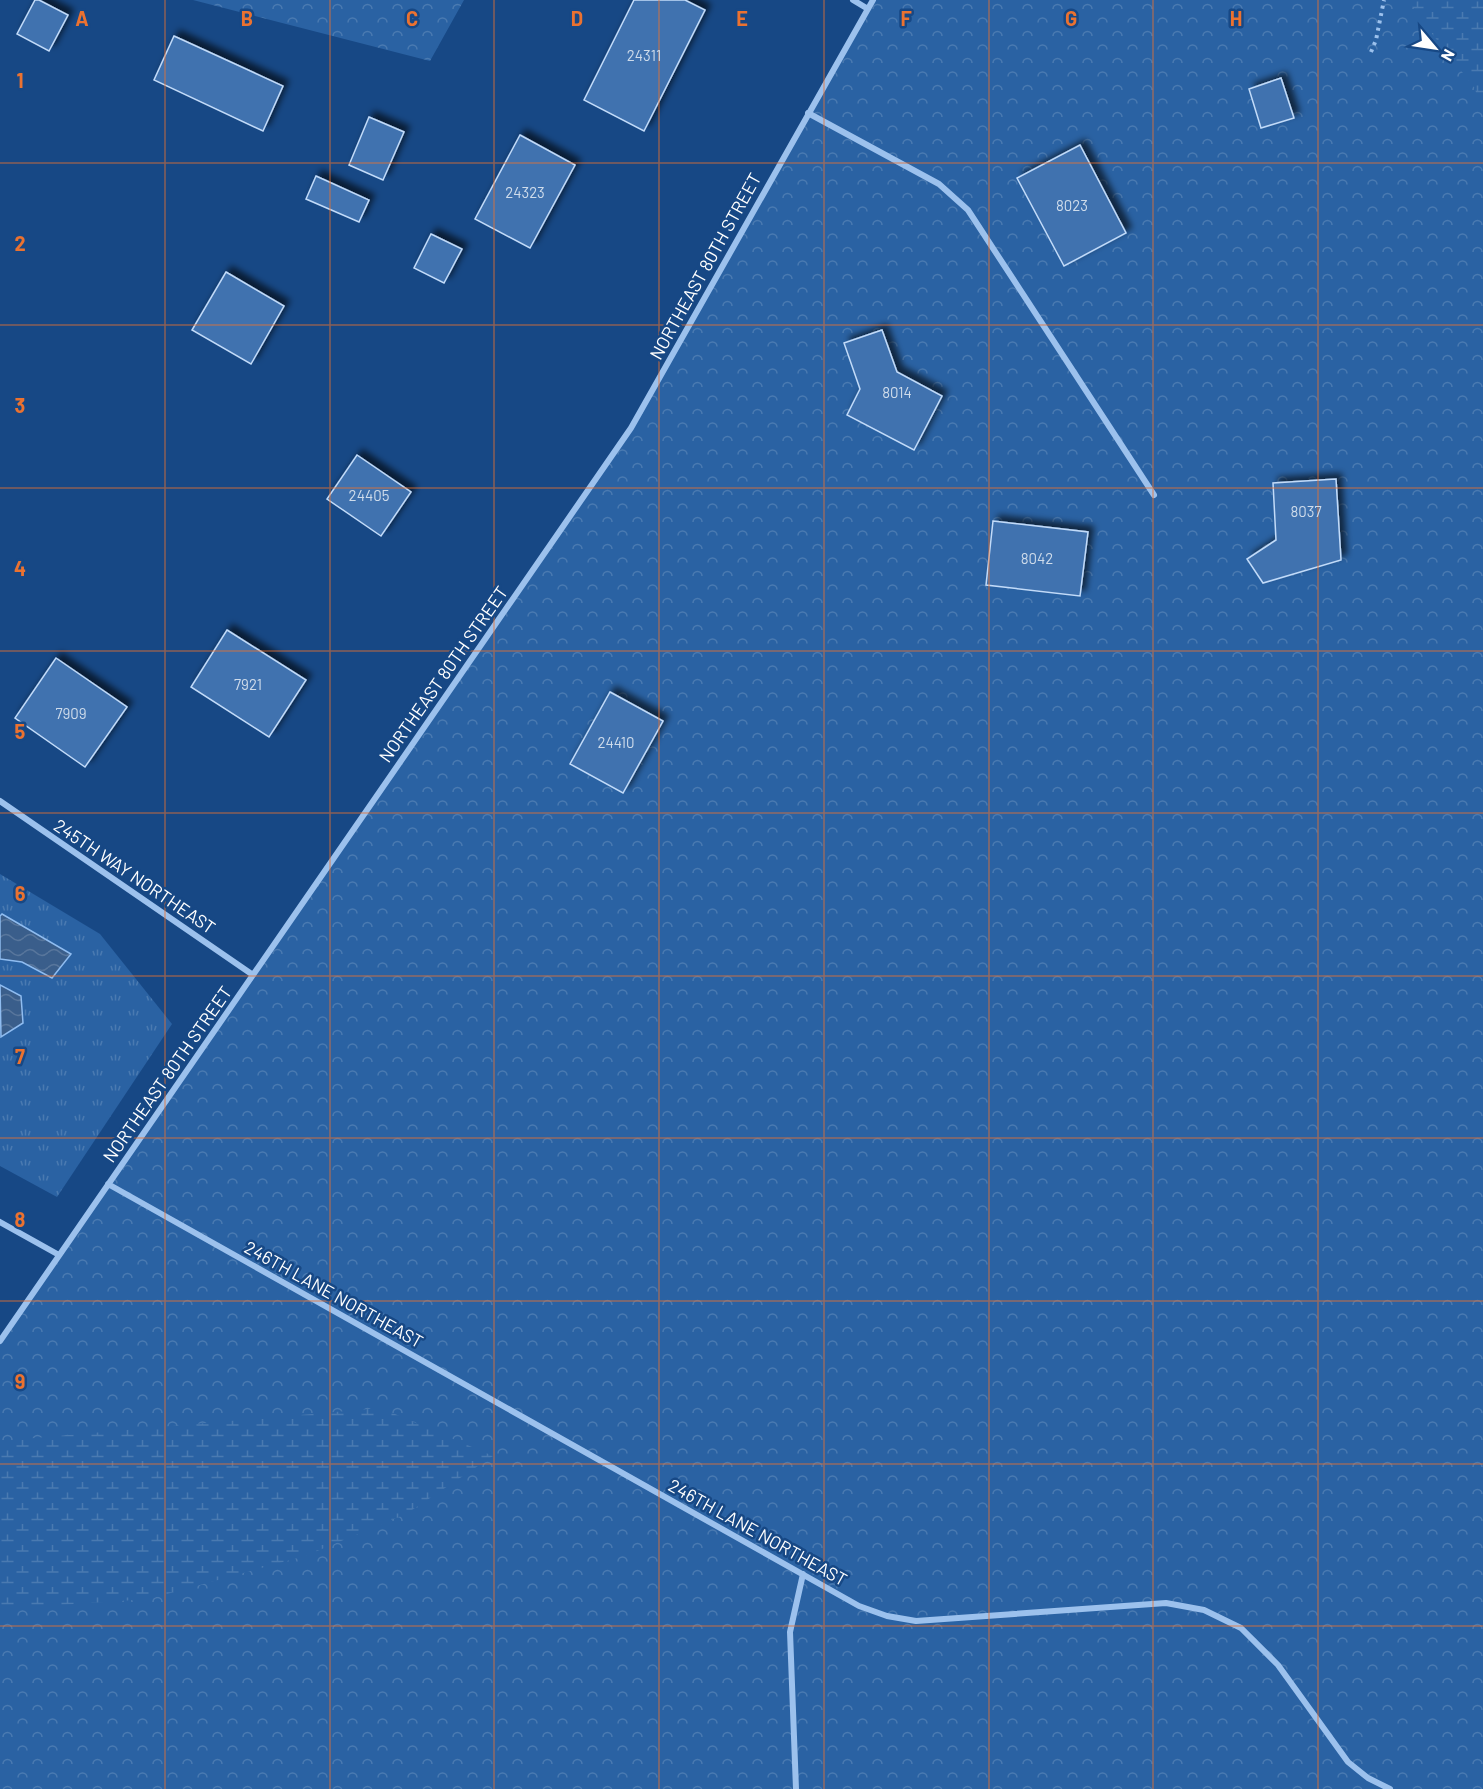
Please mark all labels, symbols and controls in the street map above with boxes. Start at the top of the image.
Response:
text: A [75,6,89,30]
text: B [241,6,253,30]
text: C [406,6,418,30]
text: D [571,6,583,30]
text: E [736,6,748,30]
text: F [900,6,912,30]
text: G [1065,6,1077,30]
text: H [1230,6,1242,30]
north arrow [1405,18,1465,78]
house number: 24311 [627,46,661,64]
text: N [1438,46,1459,65]
text: 1 [16,68,24,92]
street label: NORTHEAST 80TH STREET [644,169,766,363]
house number: 24323 [505,183,545,201]
house number: 8023 [1056,196,1088,214]
text: 2 [14,231,26,255]
house number: 8014 [882,383,912,401]
text: 3 [15,393,25,417]
house number: 24405 [349,486,389,504]
house number: 8037 [1290,502,1322,520]
house number: 8042 [1021,549,1053,567]
text: 4 [14,556,26,580]
street label: NORTHEAST 80TH STREET [374,582,512,766]
house number: 7921 [234,675,262,693]
house number: 7909 [55,704,87,722]
text: 5 [15,719,26,743]
house number: 24410 [598,733,634,751]
street label: 245TH WAY NORTHEAST [50,814,220,938]
text: 6 [15,881,26,905]
street label: NORTHEAST 80TH STREET [98,982,236,1166]
text: 7 [15,1044,25,1068]
text: 8 [15,1207,26,1231]
street label: 246TH LANE NORTHEAST [241,1236,427,1352]
text: 9 [15,1369,25,1393]
street label: 246TH LANE NORTHEAST [665,1474,851,1590]

